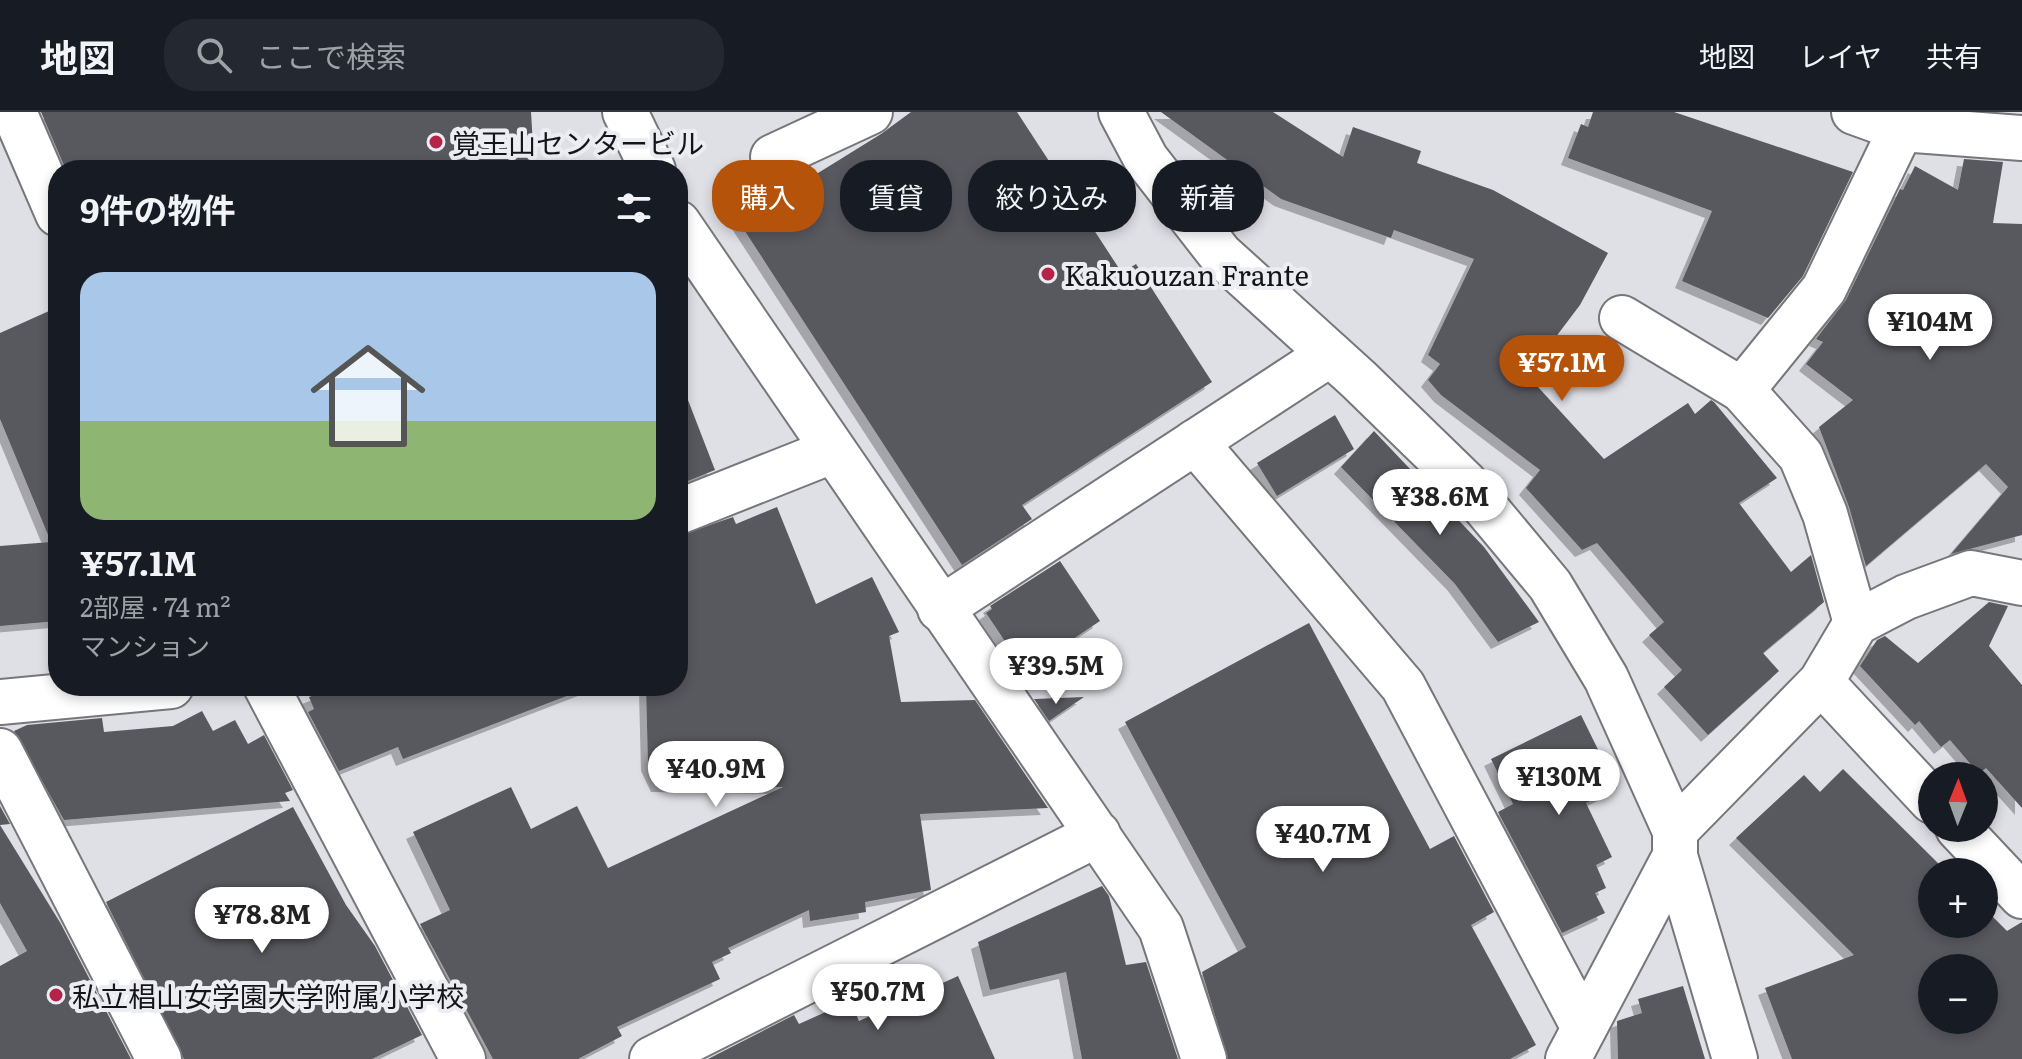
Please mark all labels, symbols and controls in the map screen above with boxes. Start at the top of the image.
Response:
search box [164,19,724,91]
text: 地図 [40,27,116,84]
icon: search [192,33,236,77]
text: ここで検索 [256,33,406,77]
text: 地図 [1699,34,1755,76]
text: レイヤ [1799,34,1882,76]
text: 共有 [1926,34,1982,76]
place label: 覚王山センタービル [452,121,704,163]
marker: 覚王山センタービル [427,133,445,151]
chip: 購入 [712,160,824,232]
chip: 賃貸 [840,160,952,232]
chip: 絞り込み [968,160,1136,232]
chip: 新着 [1152,160,1264,232]
text: 9件の物件 [80,183,236,233]
icon: filters [612,186,656,230]
place label: Kakuouzan Frante [1064,253,1309,295]
marker: Kakuouzan Frante [1039,265,1057,283]
pin: ¥104M [1874,294,1986,362]
text: ¥104M [1886,300,1974,339]
icon: home [296,324,440,468]
pin: ¥57.1M [1497,335,1627,403]
text: ¥57.1M [1517,341,1607,380]
pin: ¥38.6M [1375,469,1505,537]
text: ¥38.6M [1391,475,1489,514]
text: ¥57.1M [80,536,197,586]
text: 2部屋 · 74 m² [80,586,231,625]
text: マンション [80,625,210,664]
pin: ¥39.5M [991,638,1121,706]
text: ¥39.5M [1008,644,1104,683]
pin: ¥40.9M [651,741,781,809]
text: ¥40.9M [666,747,766,786]
pin: ¥130M [1503,749,1615,817]
text: ¥130M [1516,755,1602,794]
north arrow [1918,762,1998,842]
map controls [1918,762,1998,1034]
pin: ¥40.7M [1258,806,1388,874]
text: ¥40.7M [1274,812,1372,851]
button: + [1918,858,1998,938]
pin: ¥78.8M [197,887,327,955]
text: ¥78.8M [213,893,311,932]
button: − [1918,954,1998,1034]
pin: ¥50.7M [813,964,943,1032]
text: ¥50.7M [830,970,926,1009]
place label: 私立椙山女学園大学附属小学校 [72,974,464,1016]
marker: 私立椙山女学園大学附属小学校 [47,986,65,1004]

